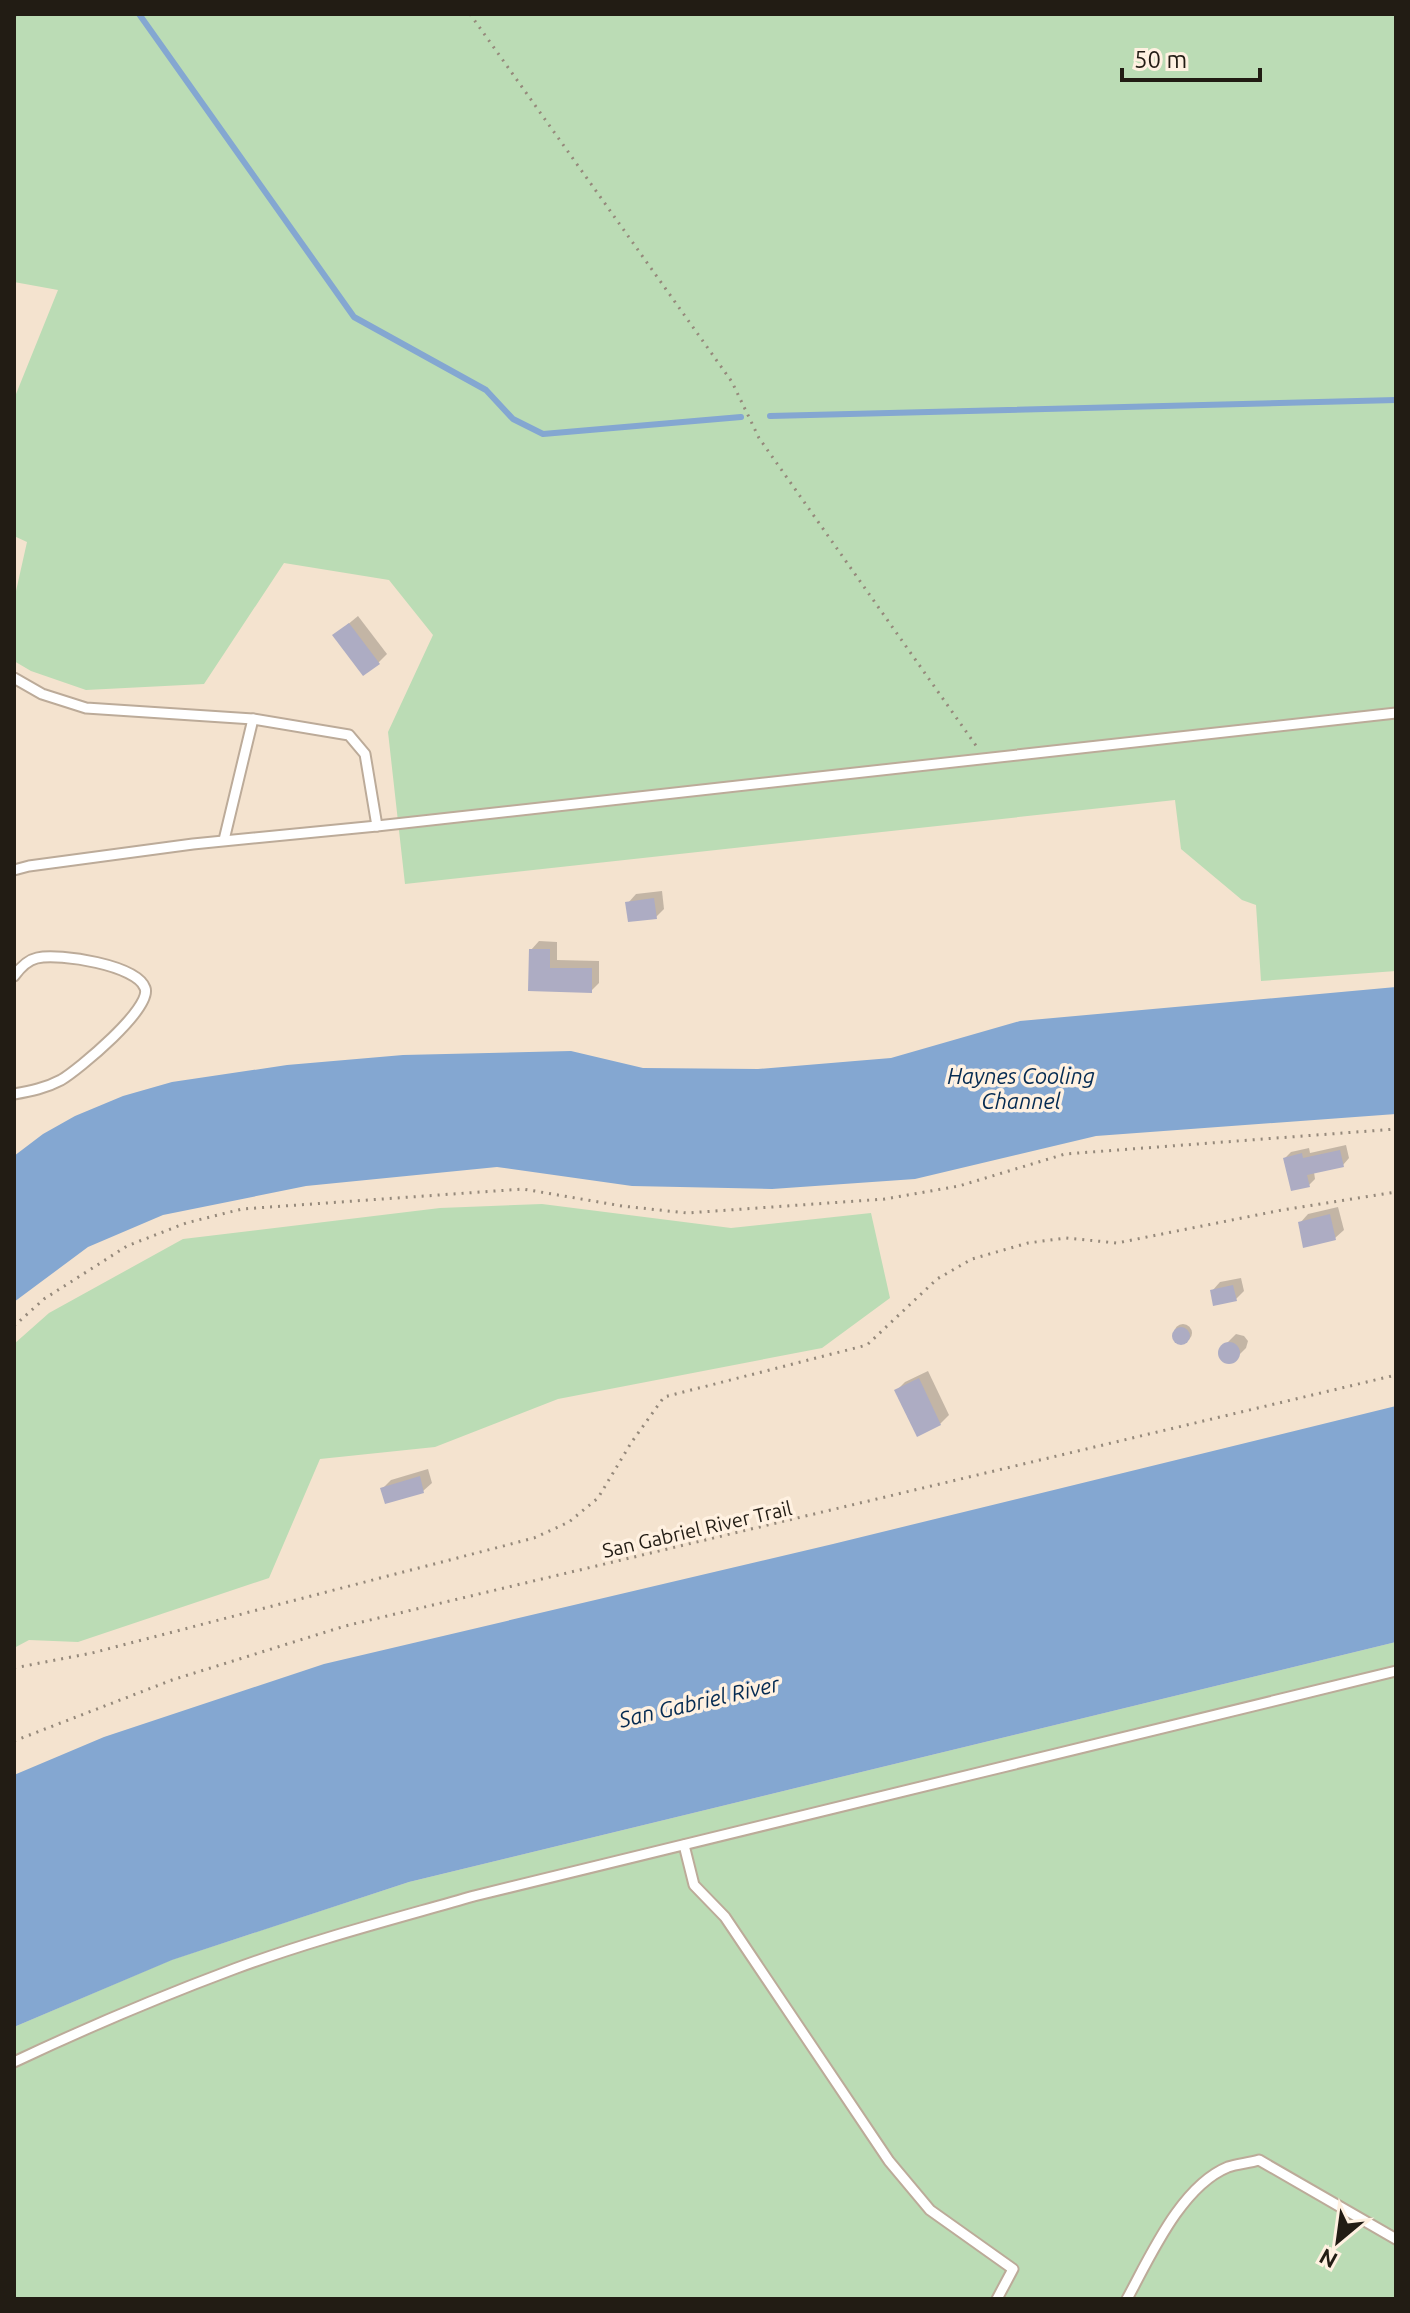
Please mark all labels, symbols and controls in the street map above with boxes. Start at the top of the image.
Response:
scale bar [1122,32,1260,82]
text: 50 m [1134,46,1187,73]
water label: Haynes Cooling Channel [947,1063,1095,1113]
street label: San Gabriel River Trail [600,1496,794,1562]
water label: San Gabriel River [615,1670,782,1732]
north arrow [1298,2201,1378,2281]
text: N [1315,2244,1341,2274]

